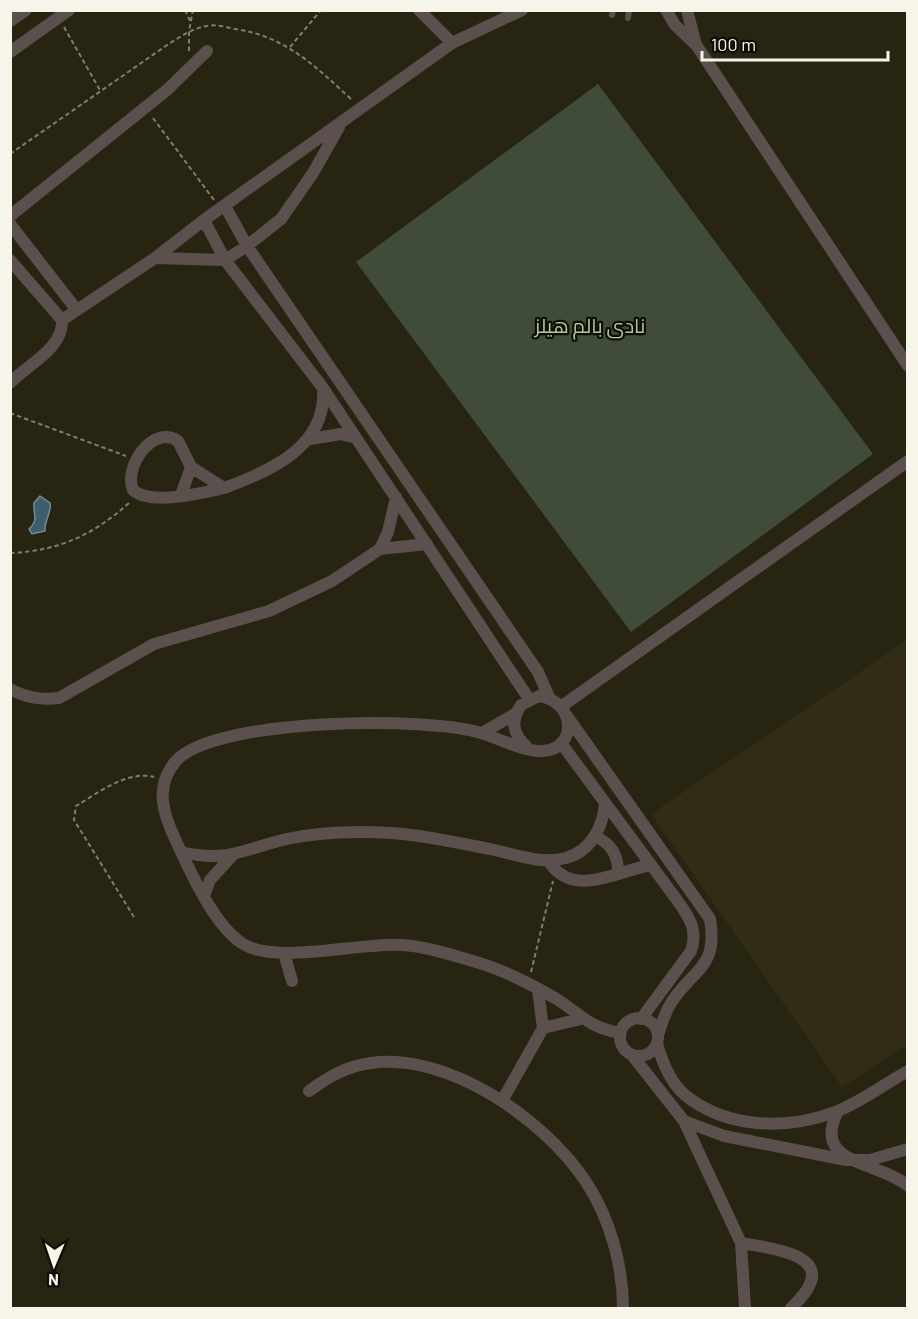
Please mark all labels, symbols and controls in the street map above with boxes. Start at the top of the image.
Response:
scale bar [702,24,888,62]
text: 100 m [711,33,756,55]
park label: نادى بالم هيلز [534,313,645,340]
north arrow [24,1235,84,1295]
text: N [48,1271,59,1290]

